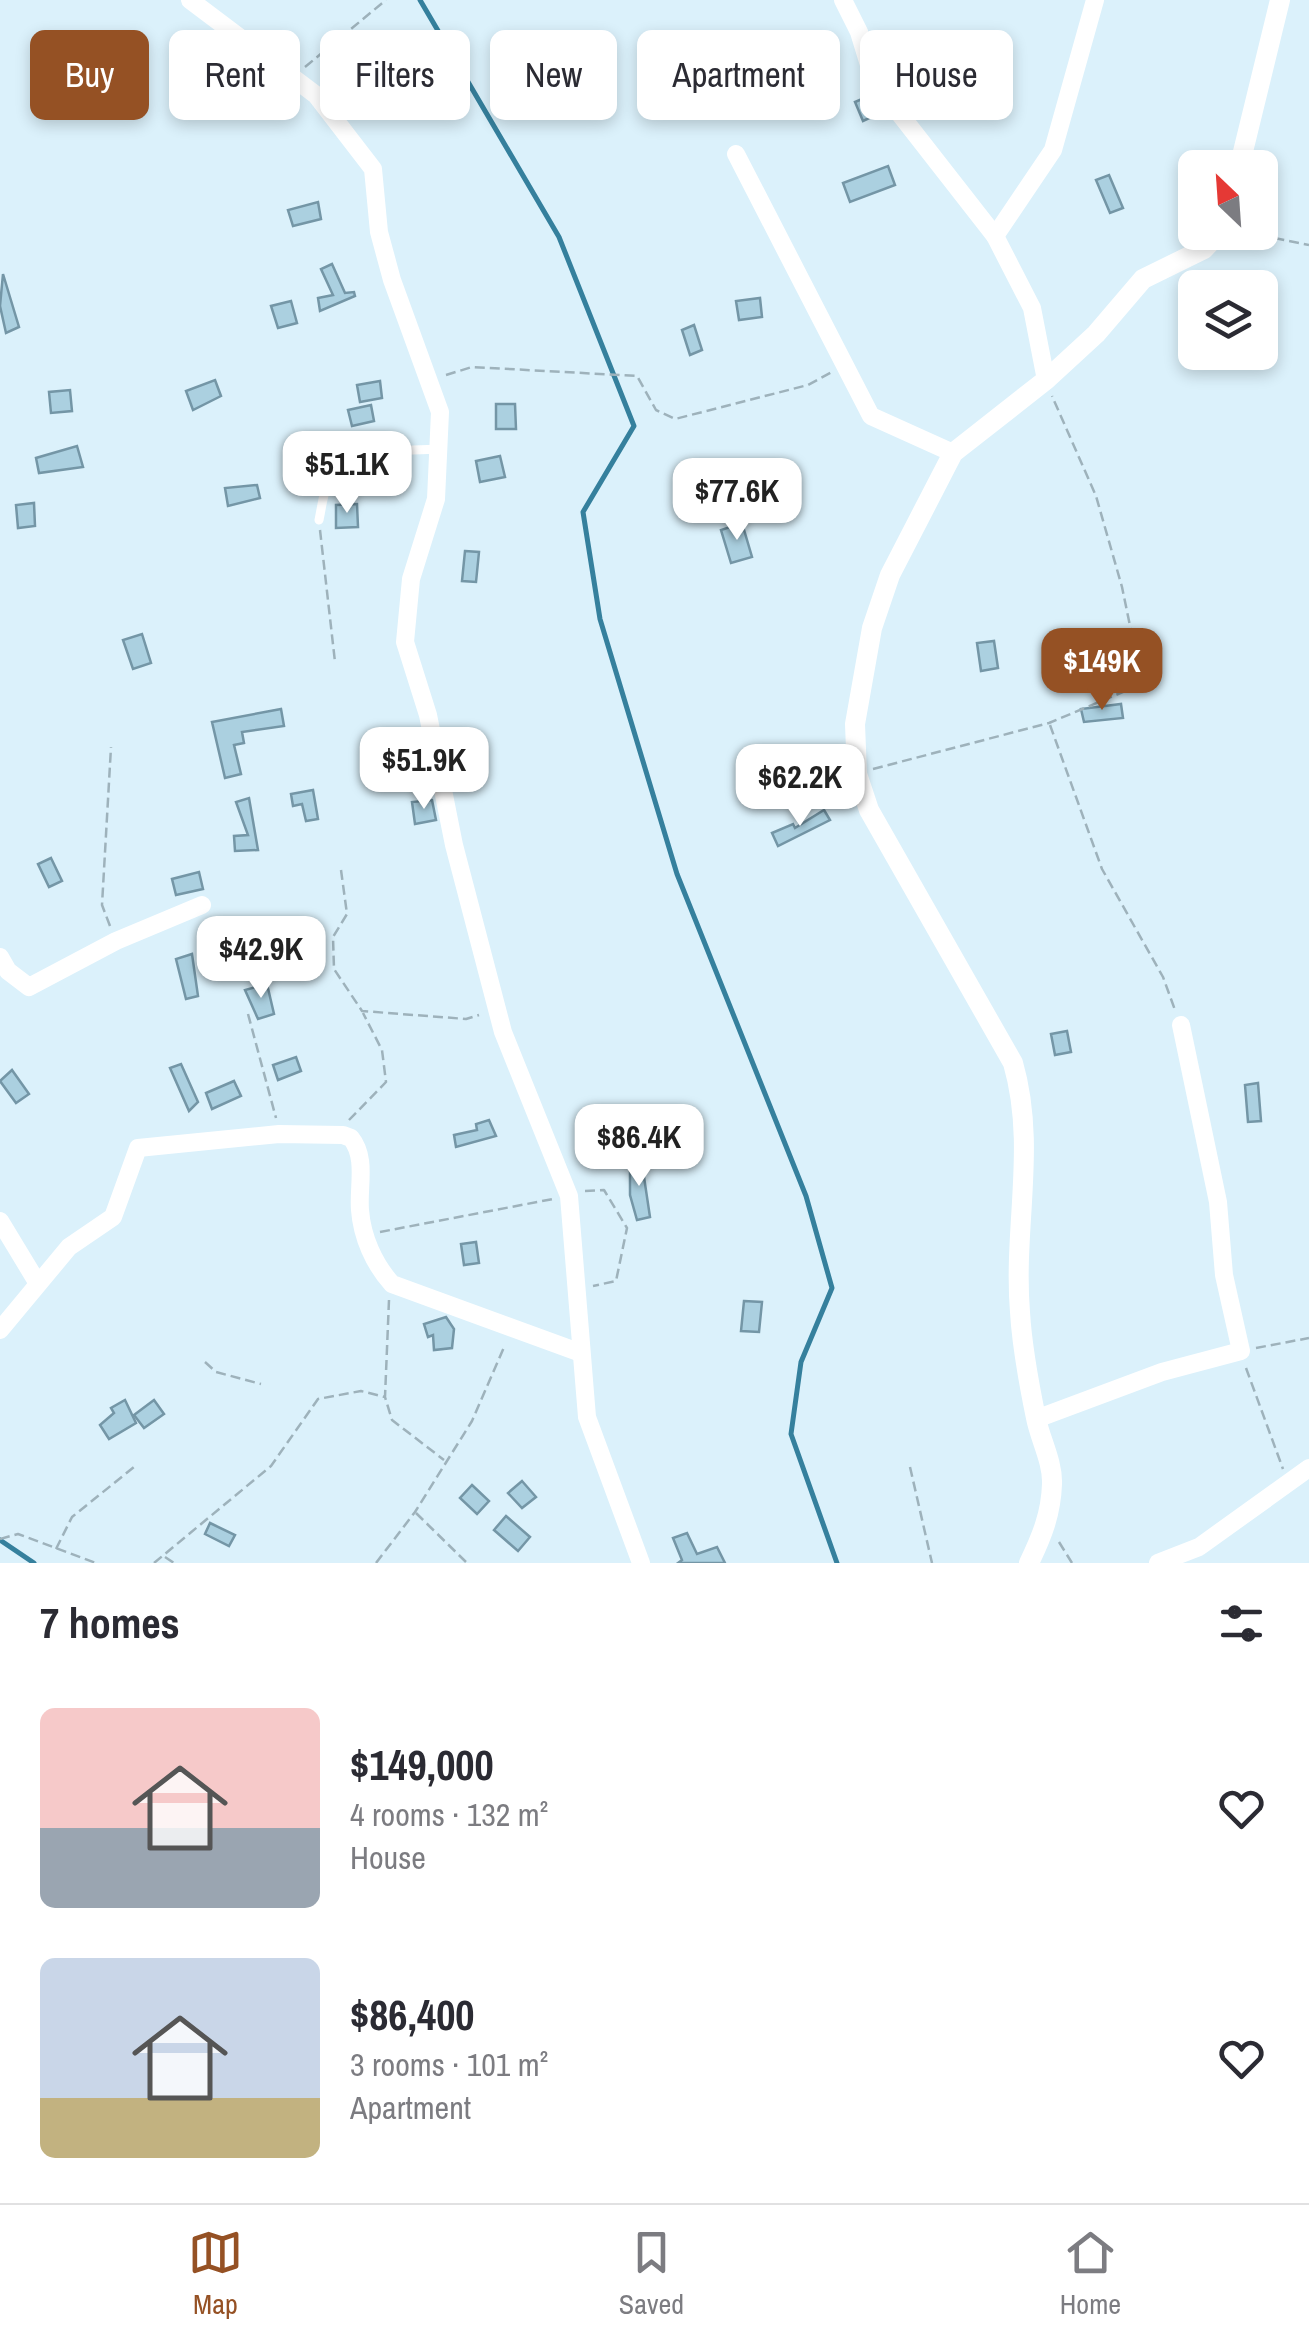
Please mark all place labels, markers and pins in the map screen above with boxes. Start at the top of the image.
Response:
pin: $51.1K [266,431,428,516]
pin: $77.6K [656,458,818,543]
pin: $149K [1032,628,1172,713]
pin: $51.9K [343,727,505,812]
pin: $62.2K [719,744,881,829]
pin: $42.9K [180,916,342,1001]
pin: $86.4K [558,1104,720,1189]

